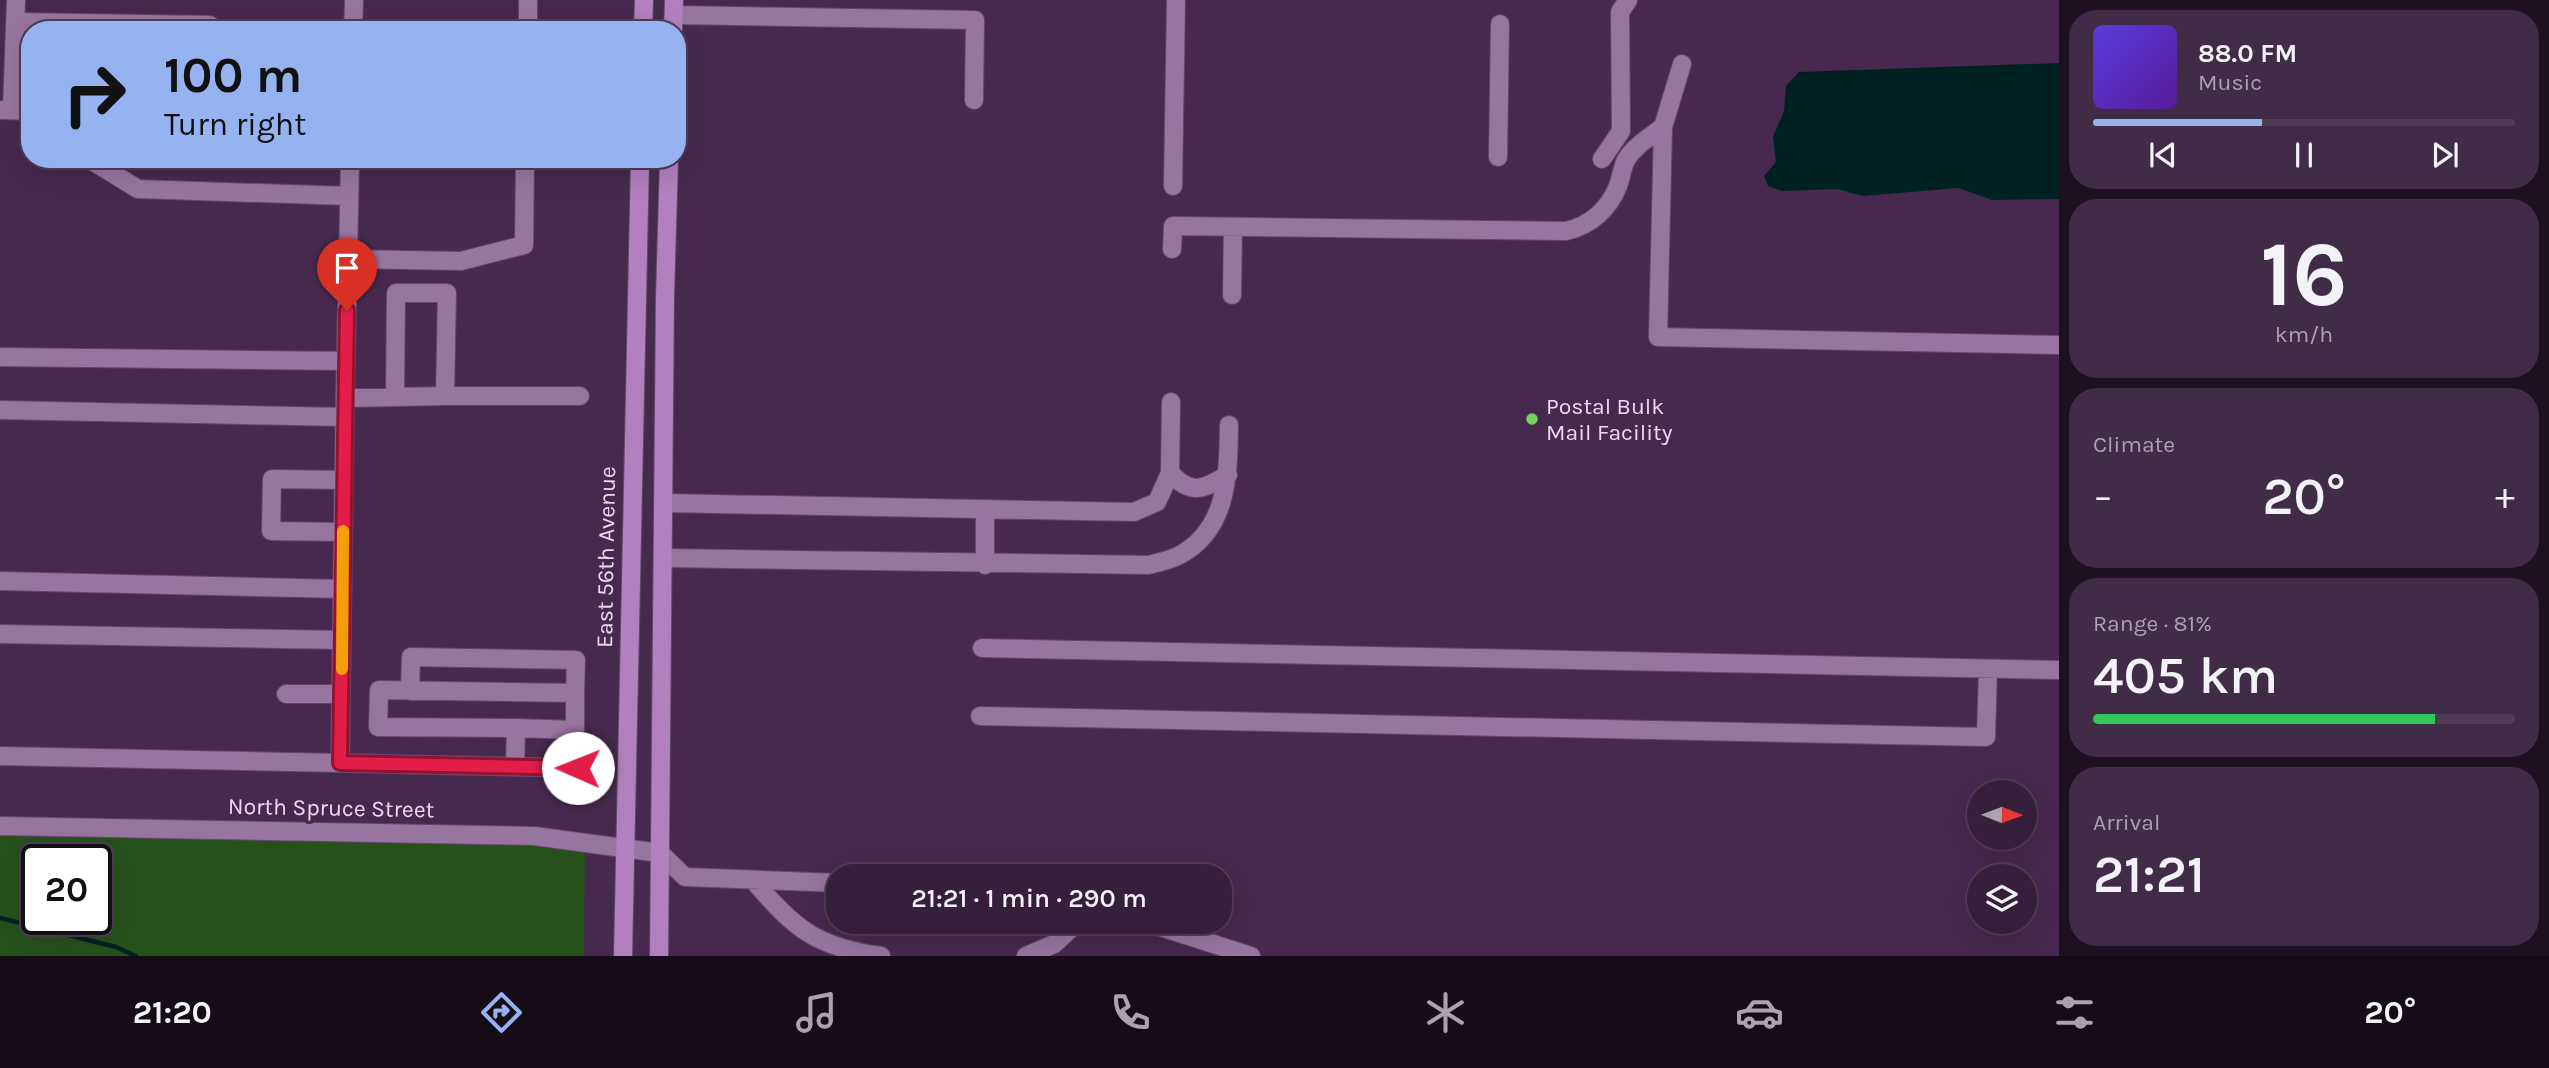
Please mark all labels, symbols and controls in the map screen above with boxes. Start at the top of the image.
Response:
text: 88.0 FM [2198,38,2297,69]
text: 100 m [164,47,302,104]
icon: right [49,49,140,140]
text: Music [2198,69,2262,96]
text: Turn right [164,106,306,143]
icon: previous [2144,136,2182,174]
icon: pause [2285,136,2323,174]
icon: next [2426,136,2464,174]
text: 16 [2260,222,2348,328]
pin [317,238,377,310]
icon: arrive [328,249,366,287]
text: km/h [2275,321,2333,348]
place label: Postal Bulk Mail Facility [1546,393,1673,446]
marker: Postal Bulk Mail Facility [1524,411,1540,427]
text: Climate [2093,431,2175,458]
street label: East 56th Avenue [591,466,621,648]
text: 20° [2263,466,2345,527]
text: − [2093,474,2113,519]
text: + [2495,474,2515,519]
text: Range · 81% [2093,610,2212,637]
text: 405 km [2093,645,2278,706]
position arrow [541,731,615,805]
north arrow [1967,780,2037,850]
map controls [1967,780,2037,934]
street label: North Spruce Street [228,793,435,823]
text: Arrival [2093,809,2160,836]
speed limit sign: 20 [21,844,112,935]
text: 21:21 [2093,844,2205,905]
button: layers [1967,864,2037,934]
text: 21:21 · 1 min · 290 m [911,883,1147,914]
icon: directions [477,988,526,1037]
icon: music [792,988,841,1037]
icon: phone [1106,988,1155,1037]
icon: climate [1421,988,1470,1037]
icon: car [1735,988,1784,1037]
icon: filters [2050,988,2099,1037]
text: 21:20 [133,994,212,1031]
text: 20° [2364,994,2416,1031]

